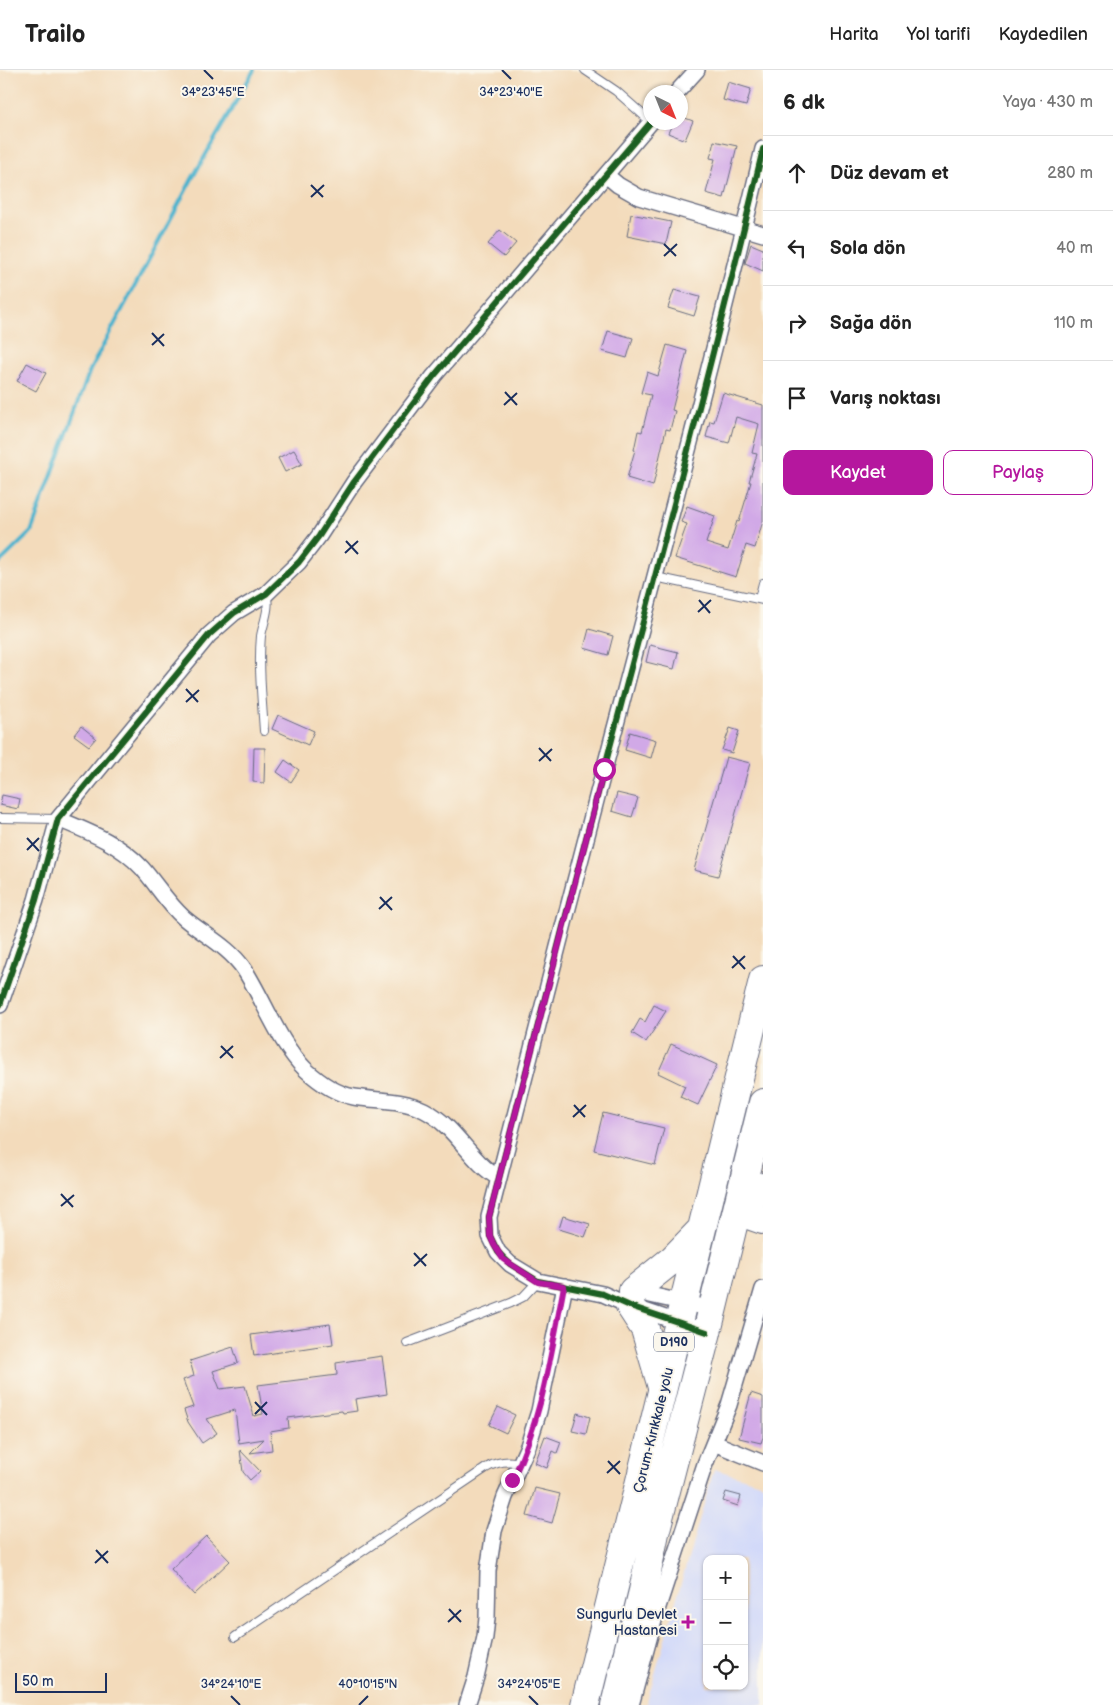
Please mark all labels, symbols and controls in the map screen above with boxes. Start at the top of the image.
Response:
text: Trailo [25,20,85,49]
text: Harita [829,24,879,45]
text: Yol tarifi [907,24,970,45]
text: Kaydedilen [998,24,1088,45]
text: 34°23'45"E [181,85,245,100]
text: 34°23'40"E [479,85,543,100]
north arrow [643,85,688,130]
text: 6 dk [783,90,825,115]
text: Yaya · 430 m [1003,93,1093,112]
icon: ahead [783,159,811,187]
text: Düz devam et [830,162,949,185]
text: 280 m [1047,164,1093,183]
icon: left [783,234,811,262]
text: Sola dön [830,237,906,260]
text: 40 m [1056,239,1093,258]
icon: right [783,309,811,337]
text: Sağa dön [830,312,912,335]
text: 110 m [1054,314,1093,333]
icon: arrive [783,384,811,412]
text: Varış noktası [830,387,941,410]
button: Kaydet [783,450,933,495]
button: Paylaş [943,450,1093,495]
route start [593,758,616,781]
road number: D190 [654,1332,694,1352]
street label: Çorum-Kırıkkale yolu [630,1365,677,1495]
route end [501,1469,524,1492]
map controls [703,1555,748,1690]
button: + [703,1555,748,1600]
button: − [703,1600,748,1645]
place label: Sungurlu Devlet Hastanesi [577,1606,678,1639]
marker: Sungurlu Devlet Hastanesi [681,1615,695,1629]
button: locate [703,1645,748,1690]
scale bar [15,1670,108,1693]
text: 50 m [22,1673,54,1690]
text: 34°24'10"E [201,1677,261,1692]
text: 40°10'15"N [338,1677,398,1692]
text: 34°24'05"E [498,1677,561,1692]

